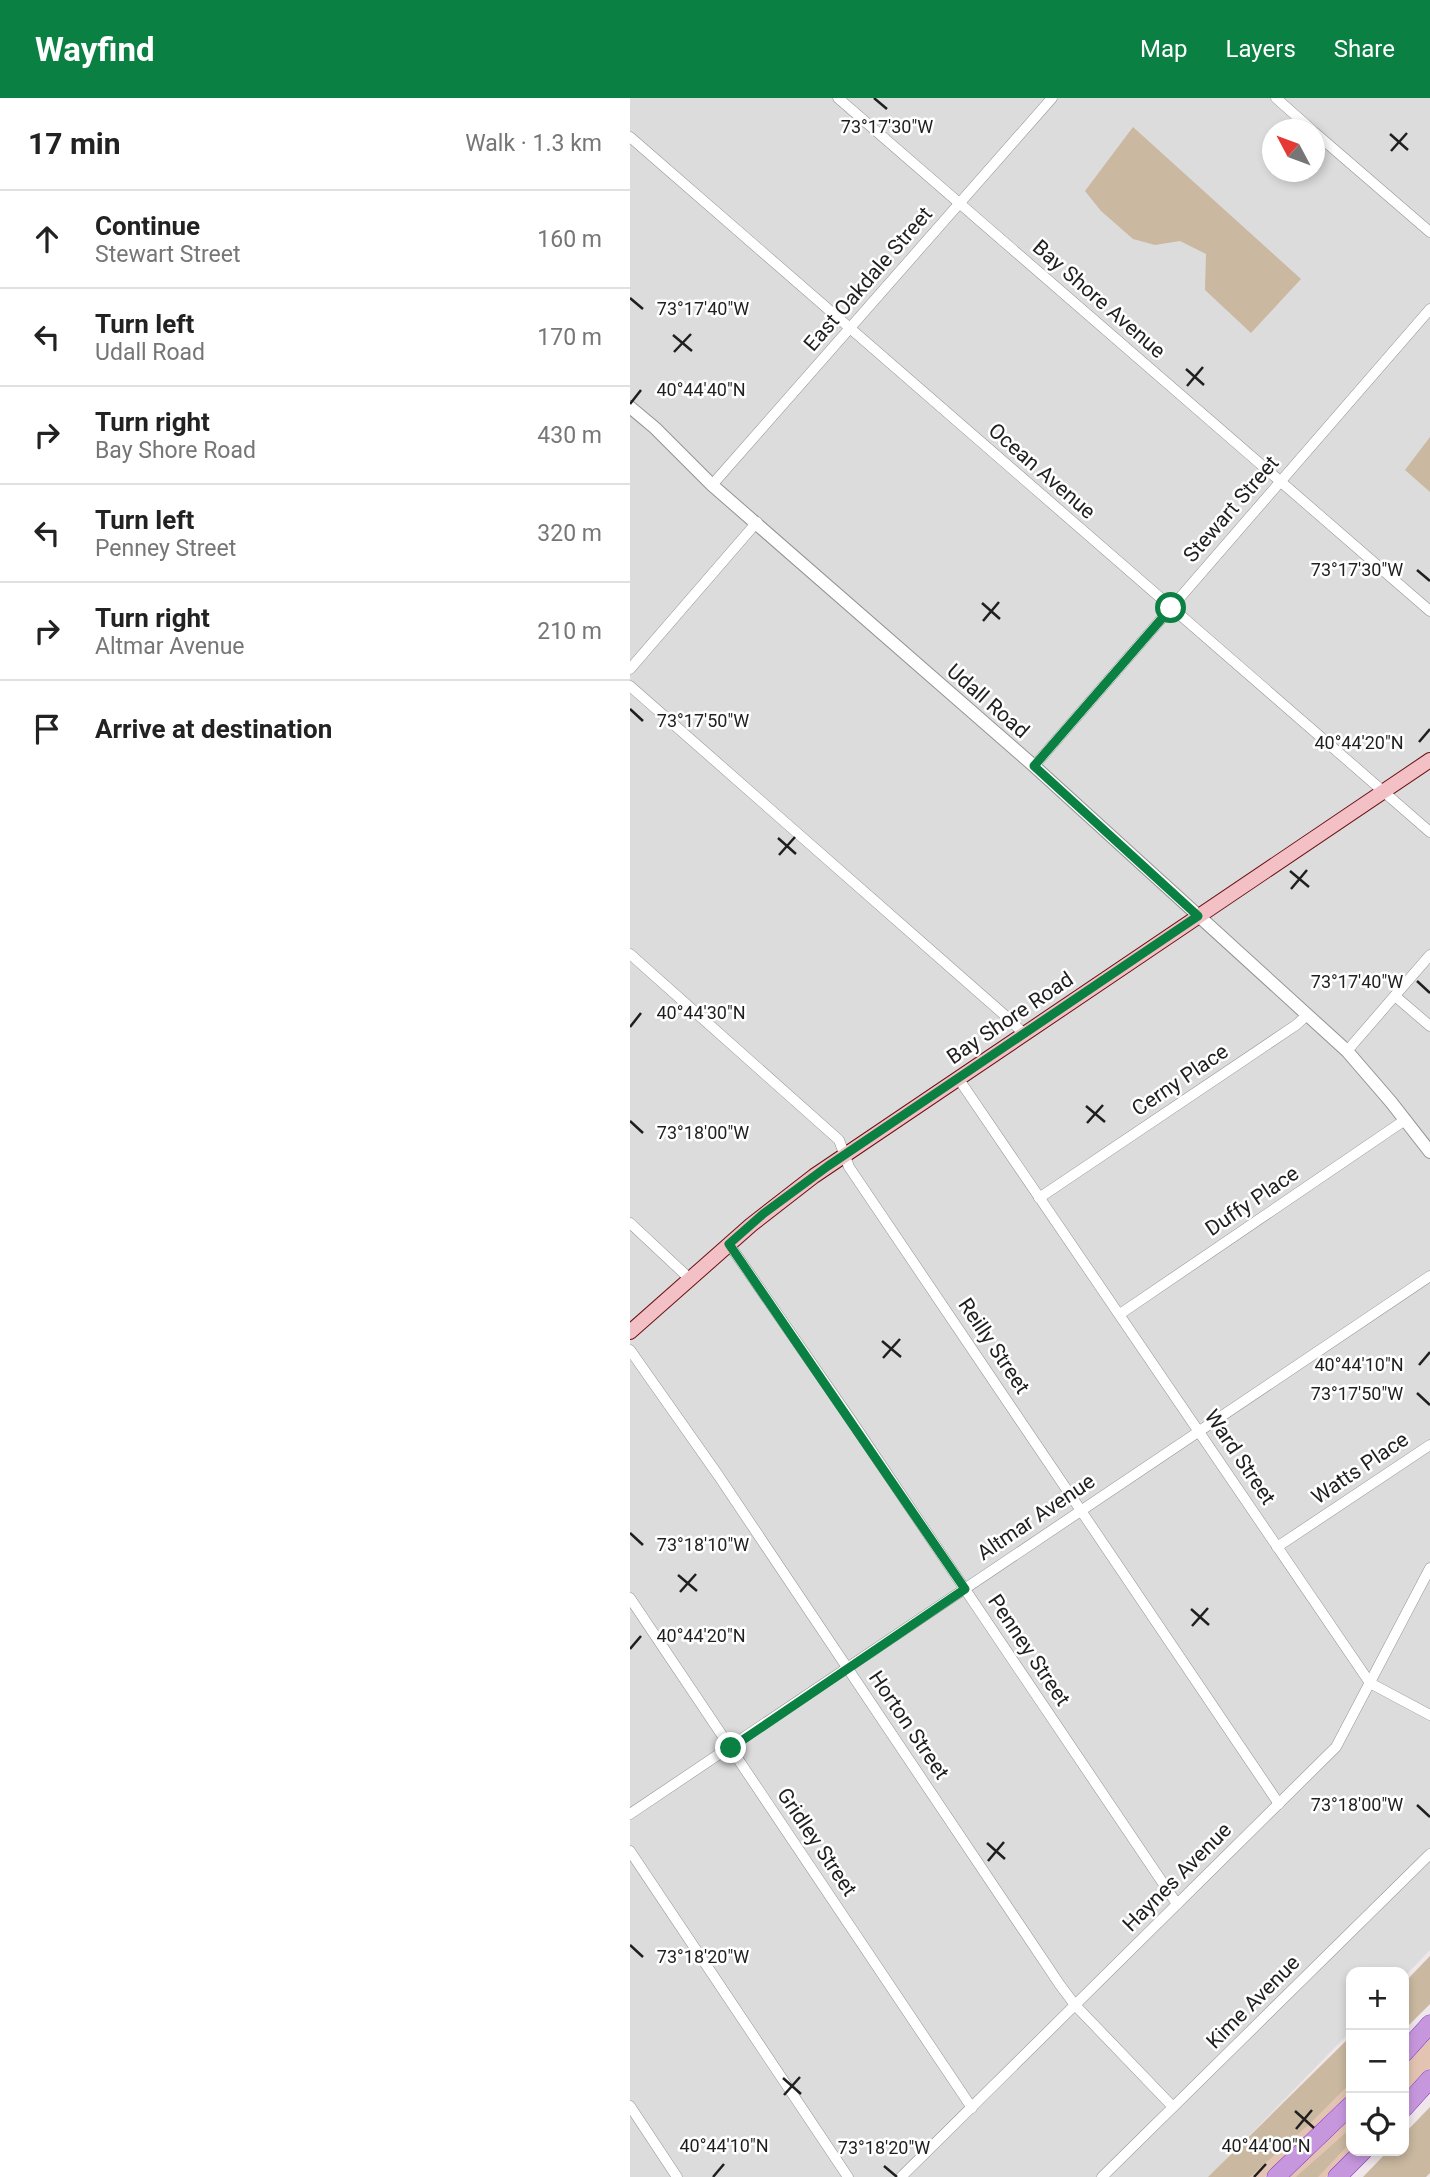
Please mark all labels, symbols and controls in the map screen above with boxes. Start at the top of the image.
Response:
text: Wayfind [35,30,155,69]
text: Map [1140,35,1188,63]
text: Layers [1226,35,1296,63]
text: Share [1334,35,1395,63]
text: 73°17'30"W [841,116,933,137]
north arrow [1262,119,1325,182]
text: 17 min [28,126,121,161]
text: Walk · 1.3 km [465,130,602,157]
street label: East Oakdale Street [799,202,937,356]
text: Continue [95,211,200,241]
icon: ahead [28,220,66,258]
text: 160 m [537,226,602,253]
street label: Bay Shore Avenue [1028,235,1170,363]
text: Stewart Street [95,241,240,268]
text: 73°17'40"W [657,298,749,319]
text: Turn left [95,309,194,339]
icon: left [28,318,66,356]
text: 170 m [537,324,602,351]
text: Udall Road [95,339,205,366]
text: 40°44'40"N [656,379,746,400]
text: Turn right [95,407,210,437]
icon: right [28,416,66,454]
street label: Ocean Avenue [984,418,1100,524]
text: 430 m [537,422,602,449]
text: Bay Shore Road [95,437,256,464]
street label: Stewart Street [1178,451,1284,567]
text: Turn left [95,505,194,535]
icon: left [28,514,66,552]
text: 320 m [537,520,602,547]
text: Penney Street [95,535,236,562]
text: 73°17'30"W [1311,559,1403,580]
route start [1155,592,1186,623]
text: Turn right [95,603,210,633]
icon: right [28,612,66,650]
text: 210 m [537,618,602,645]
text: Altmar Avenue [95,633,245,660]
street label: Udall Road [942,659,1034,743]
icon: arrive [28,710,66,748]
text: 73°17'50"W [657,710,749,731]
text: Arrive at destination [95,714,332,744]
text: 40°44'20"N [1314,732,1404,753]
street label: Bay Shore Road [942,967,1078,1069]
text: 73°17'40"W [1311,971,1403,992]
text: 40°44'30"N [656,1002,746,1023]
street label: Cerny Place [1127,1039,1233,1121]
text: 73°18'00"W [657,1122,749,1143]
street label: Duffy Place [1201,1161,1303,1241]
street label: Reilly Street [953,1294,1035,1398]
text: 40°44'10"N [1314,1354,1404,1375]
text: 73°17'50"W [1311,1383,1403,1404]
street label: Ward Street [1200,1405,1281,1509]
street label: Watts Place [1307,1427,1413,1509]
street label: Altmar Avenue [973,1469,1099,1565]
text: 73°18'10"W [657,1534,749,1555]
street label: Penney Street [983,1590,1075,1710]
text: 40°44'20"N [656,1625,746,1646]
street label: Horton Street [864,1666,954,1784]
route end [715,1732,746,1763]
street label: Gridley Street [772,1783,862,1901]
text: 73°18'00"W [1311,1794,1403,1815]
street label: Haynes Avenue [1118,1818,1236,1936]
text: 73°18'20"W [657,1946,749,1967]
street label: Kime Avenue [1201,1950,1305,2054]
map controls [1346,1967,1409,2156]
button: + [1346,1967,1409,2030]
button: − [1346,2030,1409,2093]
button: locate [1346,2093,1409,2156]
text: 40°44'10"N [679,2135,769,2156]
text: 40°44'00"N [1221,2135,1311,2156]
text: 73°18'20"W [838,2137,930,2158]

